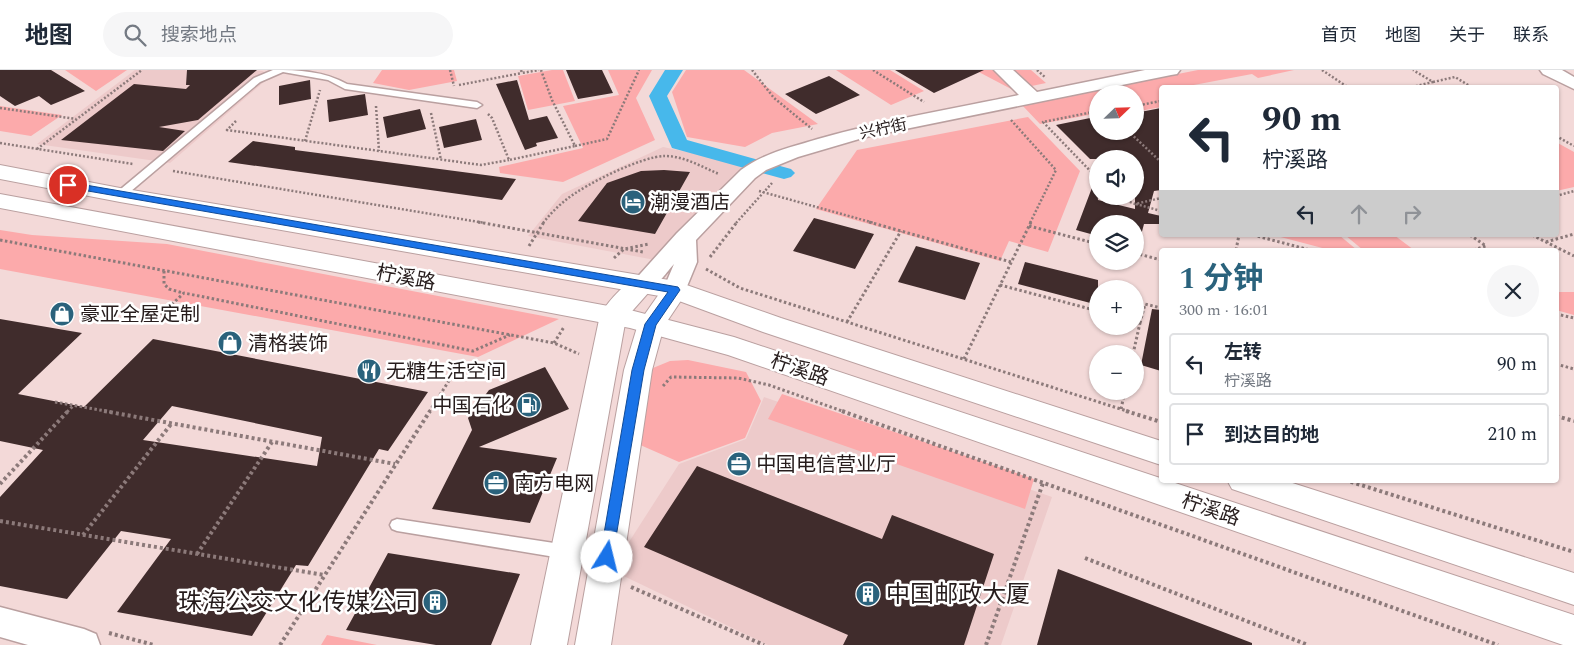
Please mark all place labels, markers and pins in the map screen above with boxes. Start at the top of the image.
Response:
pin [47,164,89,206]
place label: 潮漫酒店 [650,188,730,218]
hotel icon: 潮漫酒店 [620,189,646,215]
place label: 豪亚全屋定制 [80,300,200,330]
shop icon: 豪亚全屋定制 [49,301,75,327]
place label: 清格装饰 [248,329,328,359]
shop icon: 清格装饰 [217,330,243,356]
place label: 无糖生活空间 [386,357,506,387]
restaurant icon: 无糖生活空间 [356,358,382,384]
place label: 中国石化 [432,391,512,421]
fuel station icon: 中国石化 [516,392,542,418]
place label: 中国电信营业厅 [756,450,896,480]
office icon: 中国电信营业厅 [726,451,752,477]
place label: 南方电网 [514,469,594,499]
office icon: 南方电网 [483,470,509,496]
place label: 中国邮政大厦 [886,577,1030,613]
building icon: 中国邮政大厦 [855,581,881,607]
place label: 珠海公交文化传媒公司 [178,585,418,621]
building icon: 珠海公交文化传媒公司 [422,589,448,615]

